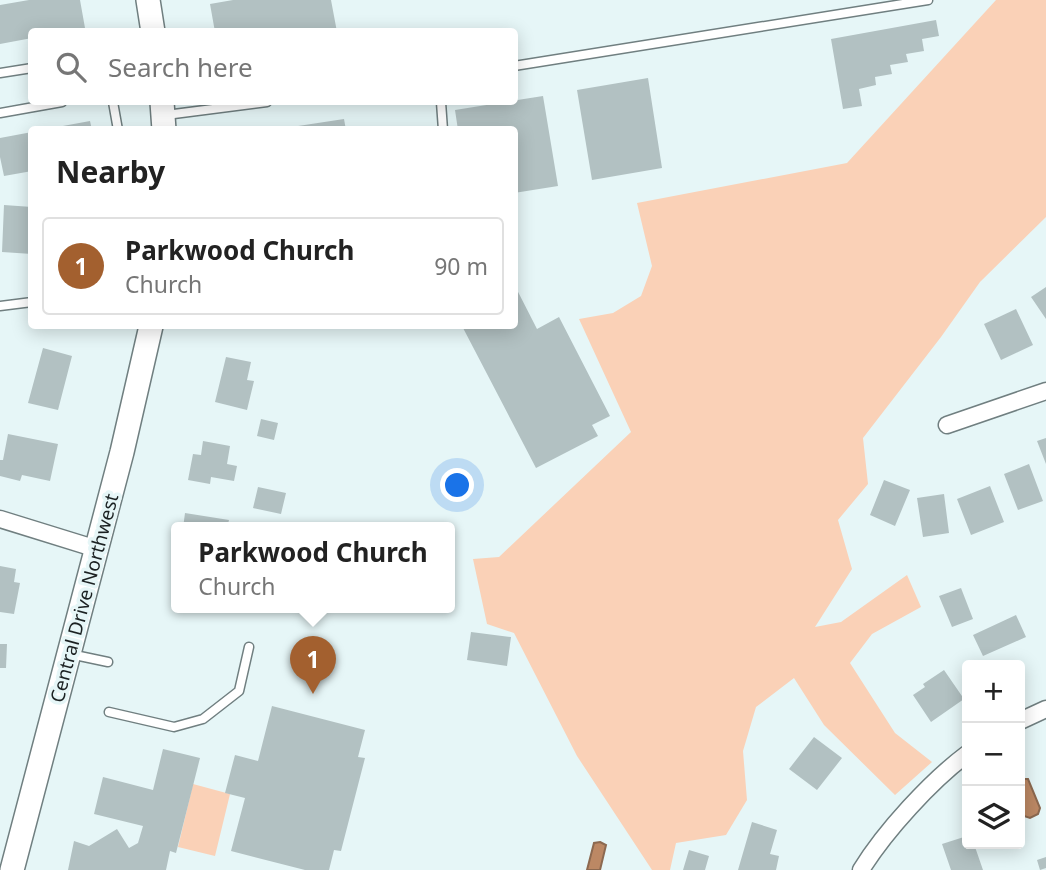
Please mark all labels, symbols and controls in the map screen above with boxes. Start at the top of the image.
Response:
search box [28,28,518,105]
icon: search [52,48,90,86]
text: Search here [108,49,253,85]
text: Nearby [56,151,165,192]
text: Parkwood Church [125,232,354,268]
text: 1 [74,250,88,282]
text: 90 m [434,250,488,282]
text: Church [125,268,202,300]
your location [440,468,474,502]
street label: Central Drive Northwest [44,491,124,705]
popup [171,522,455,613]
text: Parkwood Church [198,534,428,570]
text: Church [198,570,276,602]
pin: 1 [290,636,336,694]
map controls [962,660,1025,849]
button: + [962,660,1025,723]
button: − [962,723,1025,786]
button: layers [962,786,1025,849]

